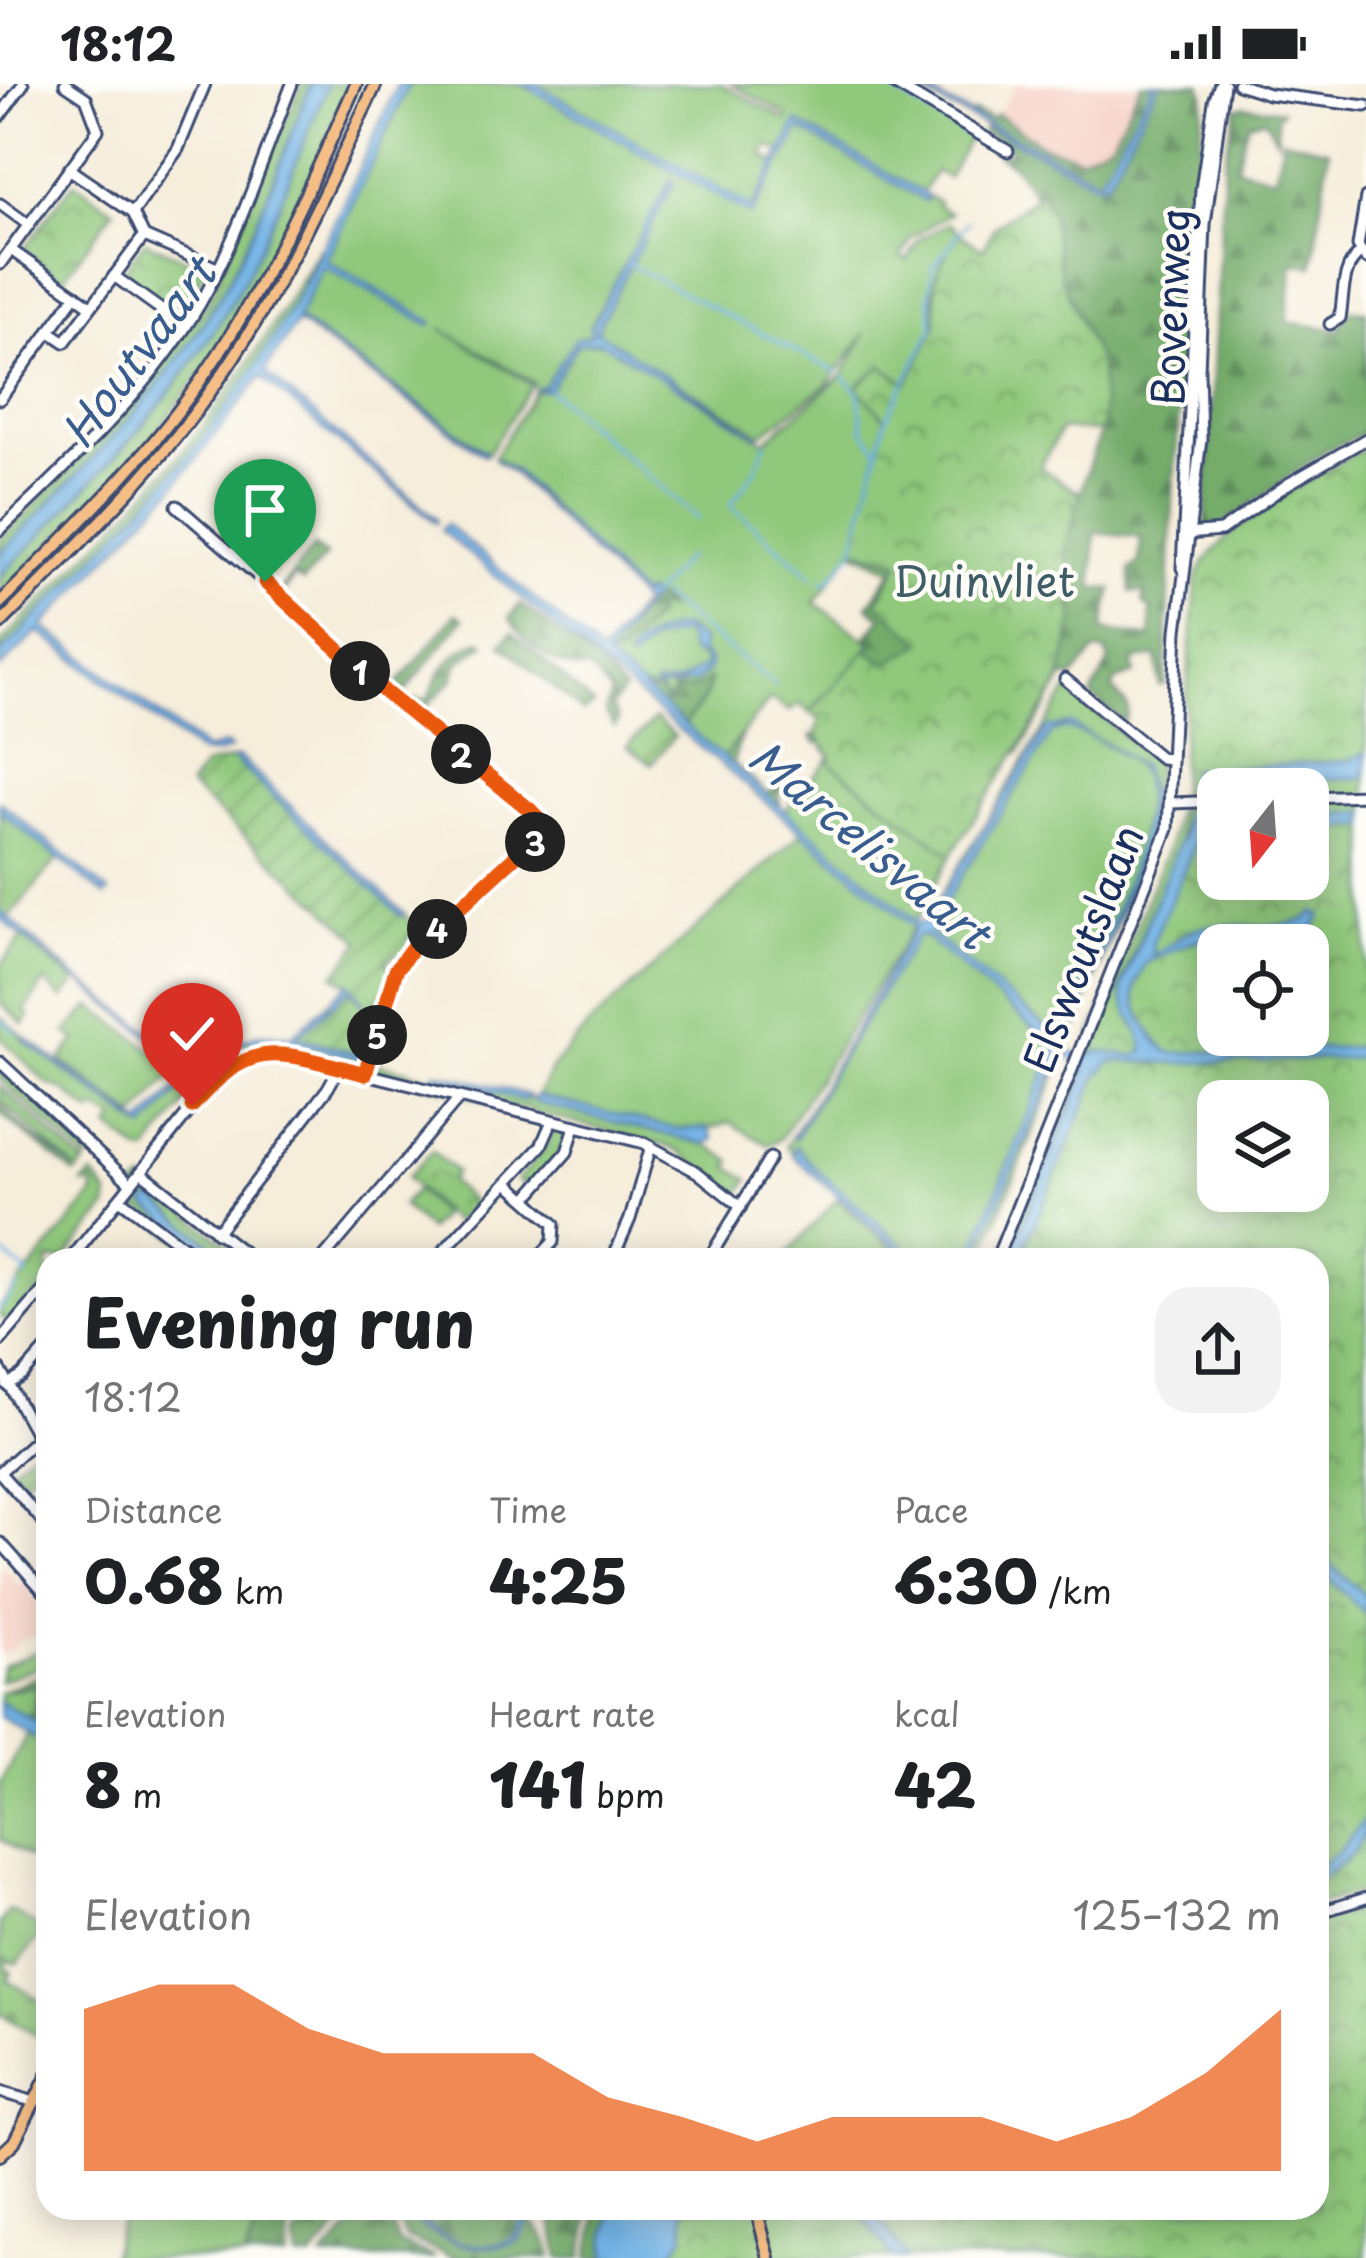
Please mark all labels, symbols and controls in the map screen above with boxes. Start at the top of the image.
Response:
text: 18:12 [60,8,176,76]
street label: Bovenweg [1135,207,1204,407]
water label: Houtvaart [43,239,233,460]
pin [214,459,316,582]
icon: arrive [232,477,298,543]
park label: Duinvliet [893,548,1075,611]
pin: 1 [330,641,390,701]
text: 1 [352,646,368,696]
water label: Marcelisvaart [736,722,1010,967]
pin: 2 [431,724,491,784]
text: 2 [449,729,473,779]
north arrow [1197,768,1329,900]
map controls [1197,768,1329,1212]
pin: 3 [505,812,565,872]
street label: Elswoutslaan [1006,815,1158,1081]
text: 3 [524,817,546,867]
pin: 4 [407,899,467,959]
text: 4 [426,904,448,954]
button: locate [1197,924,1329,1056]
pin [141,983,243,1106]
icon: check [159,1001,225,1067]
pin: 5 [347,1005,407,1065]
text: 5 [366,1010,388,1060]
button: layers [1197,1080,1329,1212]
text: Evening run [84,1271,475,1370]
button: share [1155,1287,1281,1413]
text: 18:12 [84,1366,182,1425]
text: Distance [84,1484,222,1534]
text: Time [489,1484,567,1534]
text: Pace [894,1484,968,1534]
text: 0.68 [84,1534,224,1624]
text: 4:25 [489,1534,628,1624]
text: 6:30 [894,1534,1038,1624]
text: km [224,1565,284,1615]
text: /km [1038,1565,1112,1615]
text: Elevation [84,1688,226,1738]
text: Heart rate [489,1688,656,1738]
text: kcal [894,1688,960,1738]
text: 8 [84,1738,122,1828]
text: 141 [489,1738,586,1828]
text: 42 [894,1738,976,1828]
text: m [122,1769,162,1819]
text: bpm [586,1769,665,1819]
text: Elevation [84,1884,252,1943]
text: 125–132 m [1073,1884,1281,1943]

